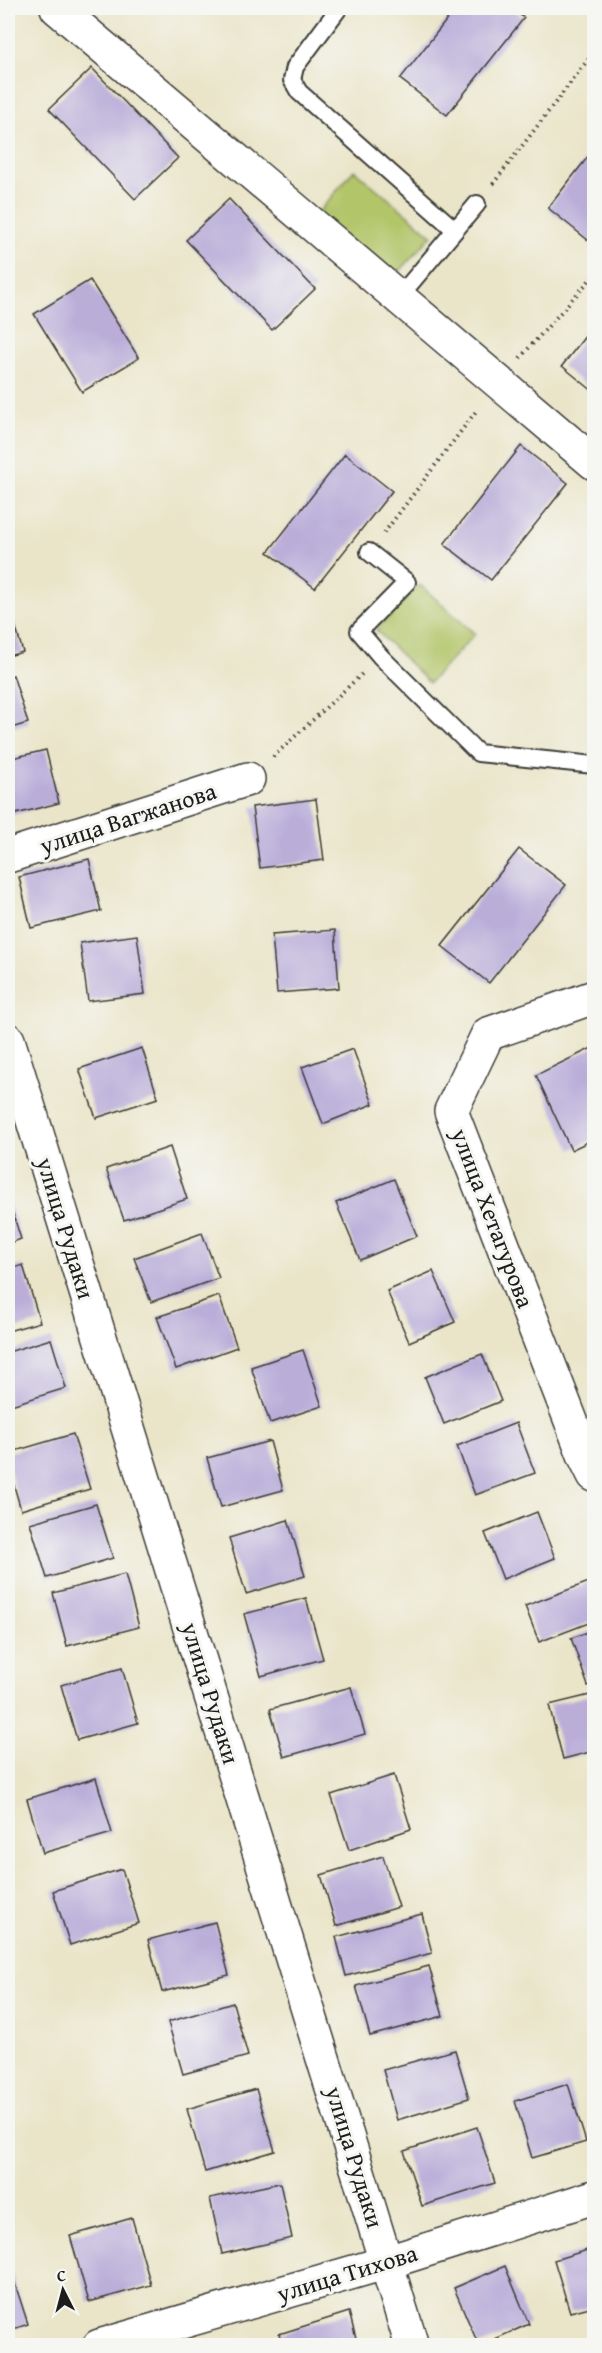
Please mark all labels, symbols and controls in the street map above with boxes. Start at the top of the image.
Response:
street label: улица Вагжанова [34,773,221,863]
street label: улица Хетагурова [442,1122,544,1313]
street label: улица Рудаки [28,1152,104,1303]
street label: улица Рудаки [173,1617,249,1768]
street label: улица Рудаки [317,2081,393,2232]
street label: улица Тихова [271,2235,422,2311]
north arrow [33,2260,93,2320]
text: С [56,2263,67,2287]

